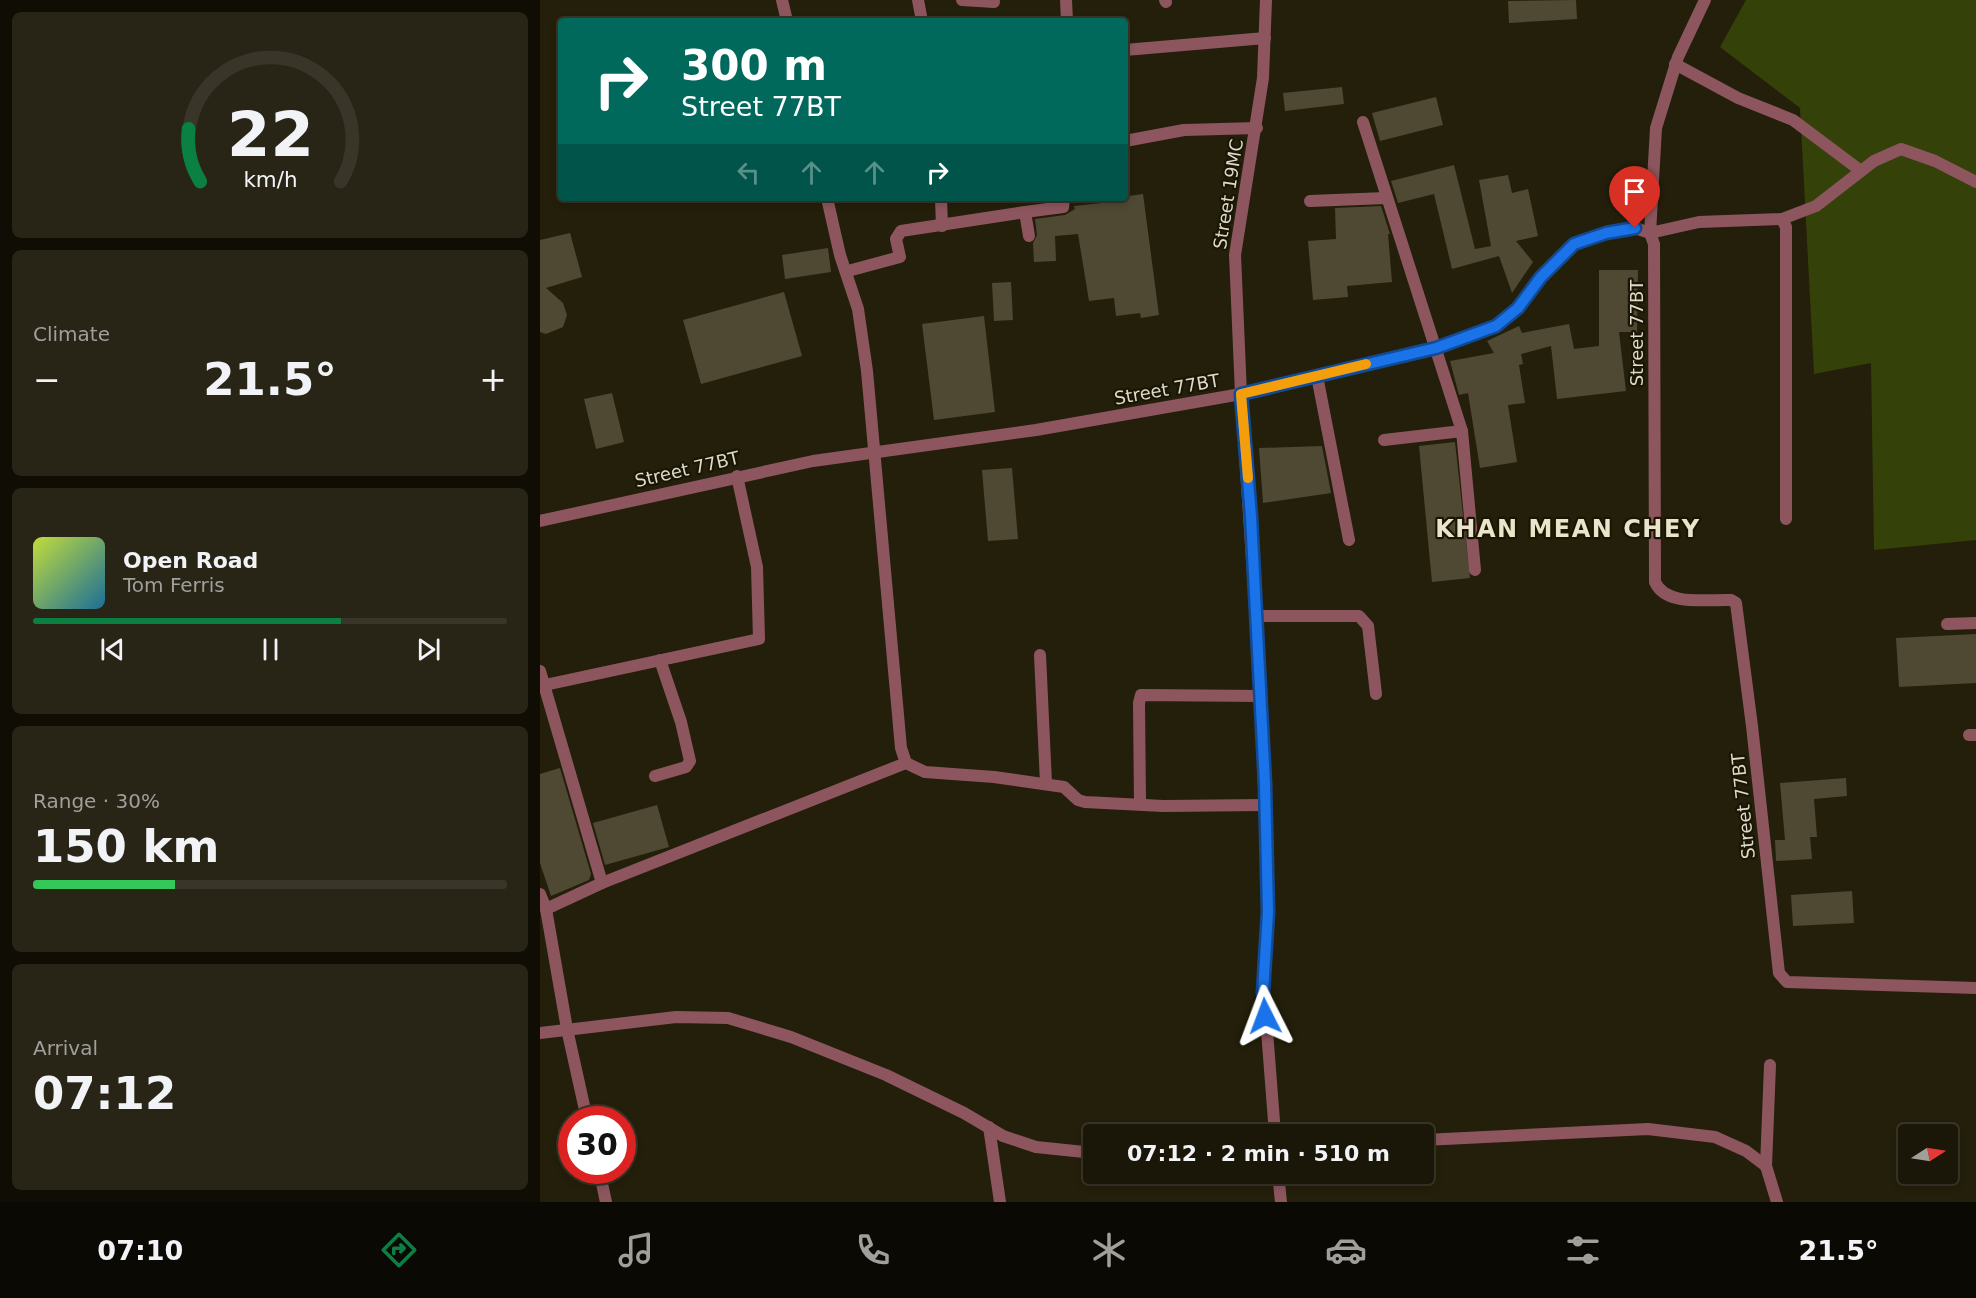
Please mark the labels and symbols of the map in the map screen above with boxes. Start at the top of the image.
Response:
street label: Street 19MC [1209,137,1247,251]
pin [1609,166,1660,228]
street label: Street 77BT [1626,279,1647,386]
street label: Street 77BT [1113,369,1222,409]
street label: Street 77BT [633,447,742,491]
district label: KHAN MEAN CHEY [1435,515,1701,543]
street label: Street 77BT [1727,751,1759,860]
position arrow [1233,984,1297,1048]
speed limit sign: 30 [558,1106,636,1184]
north arrow [1898,1124,1958,1184]

